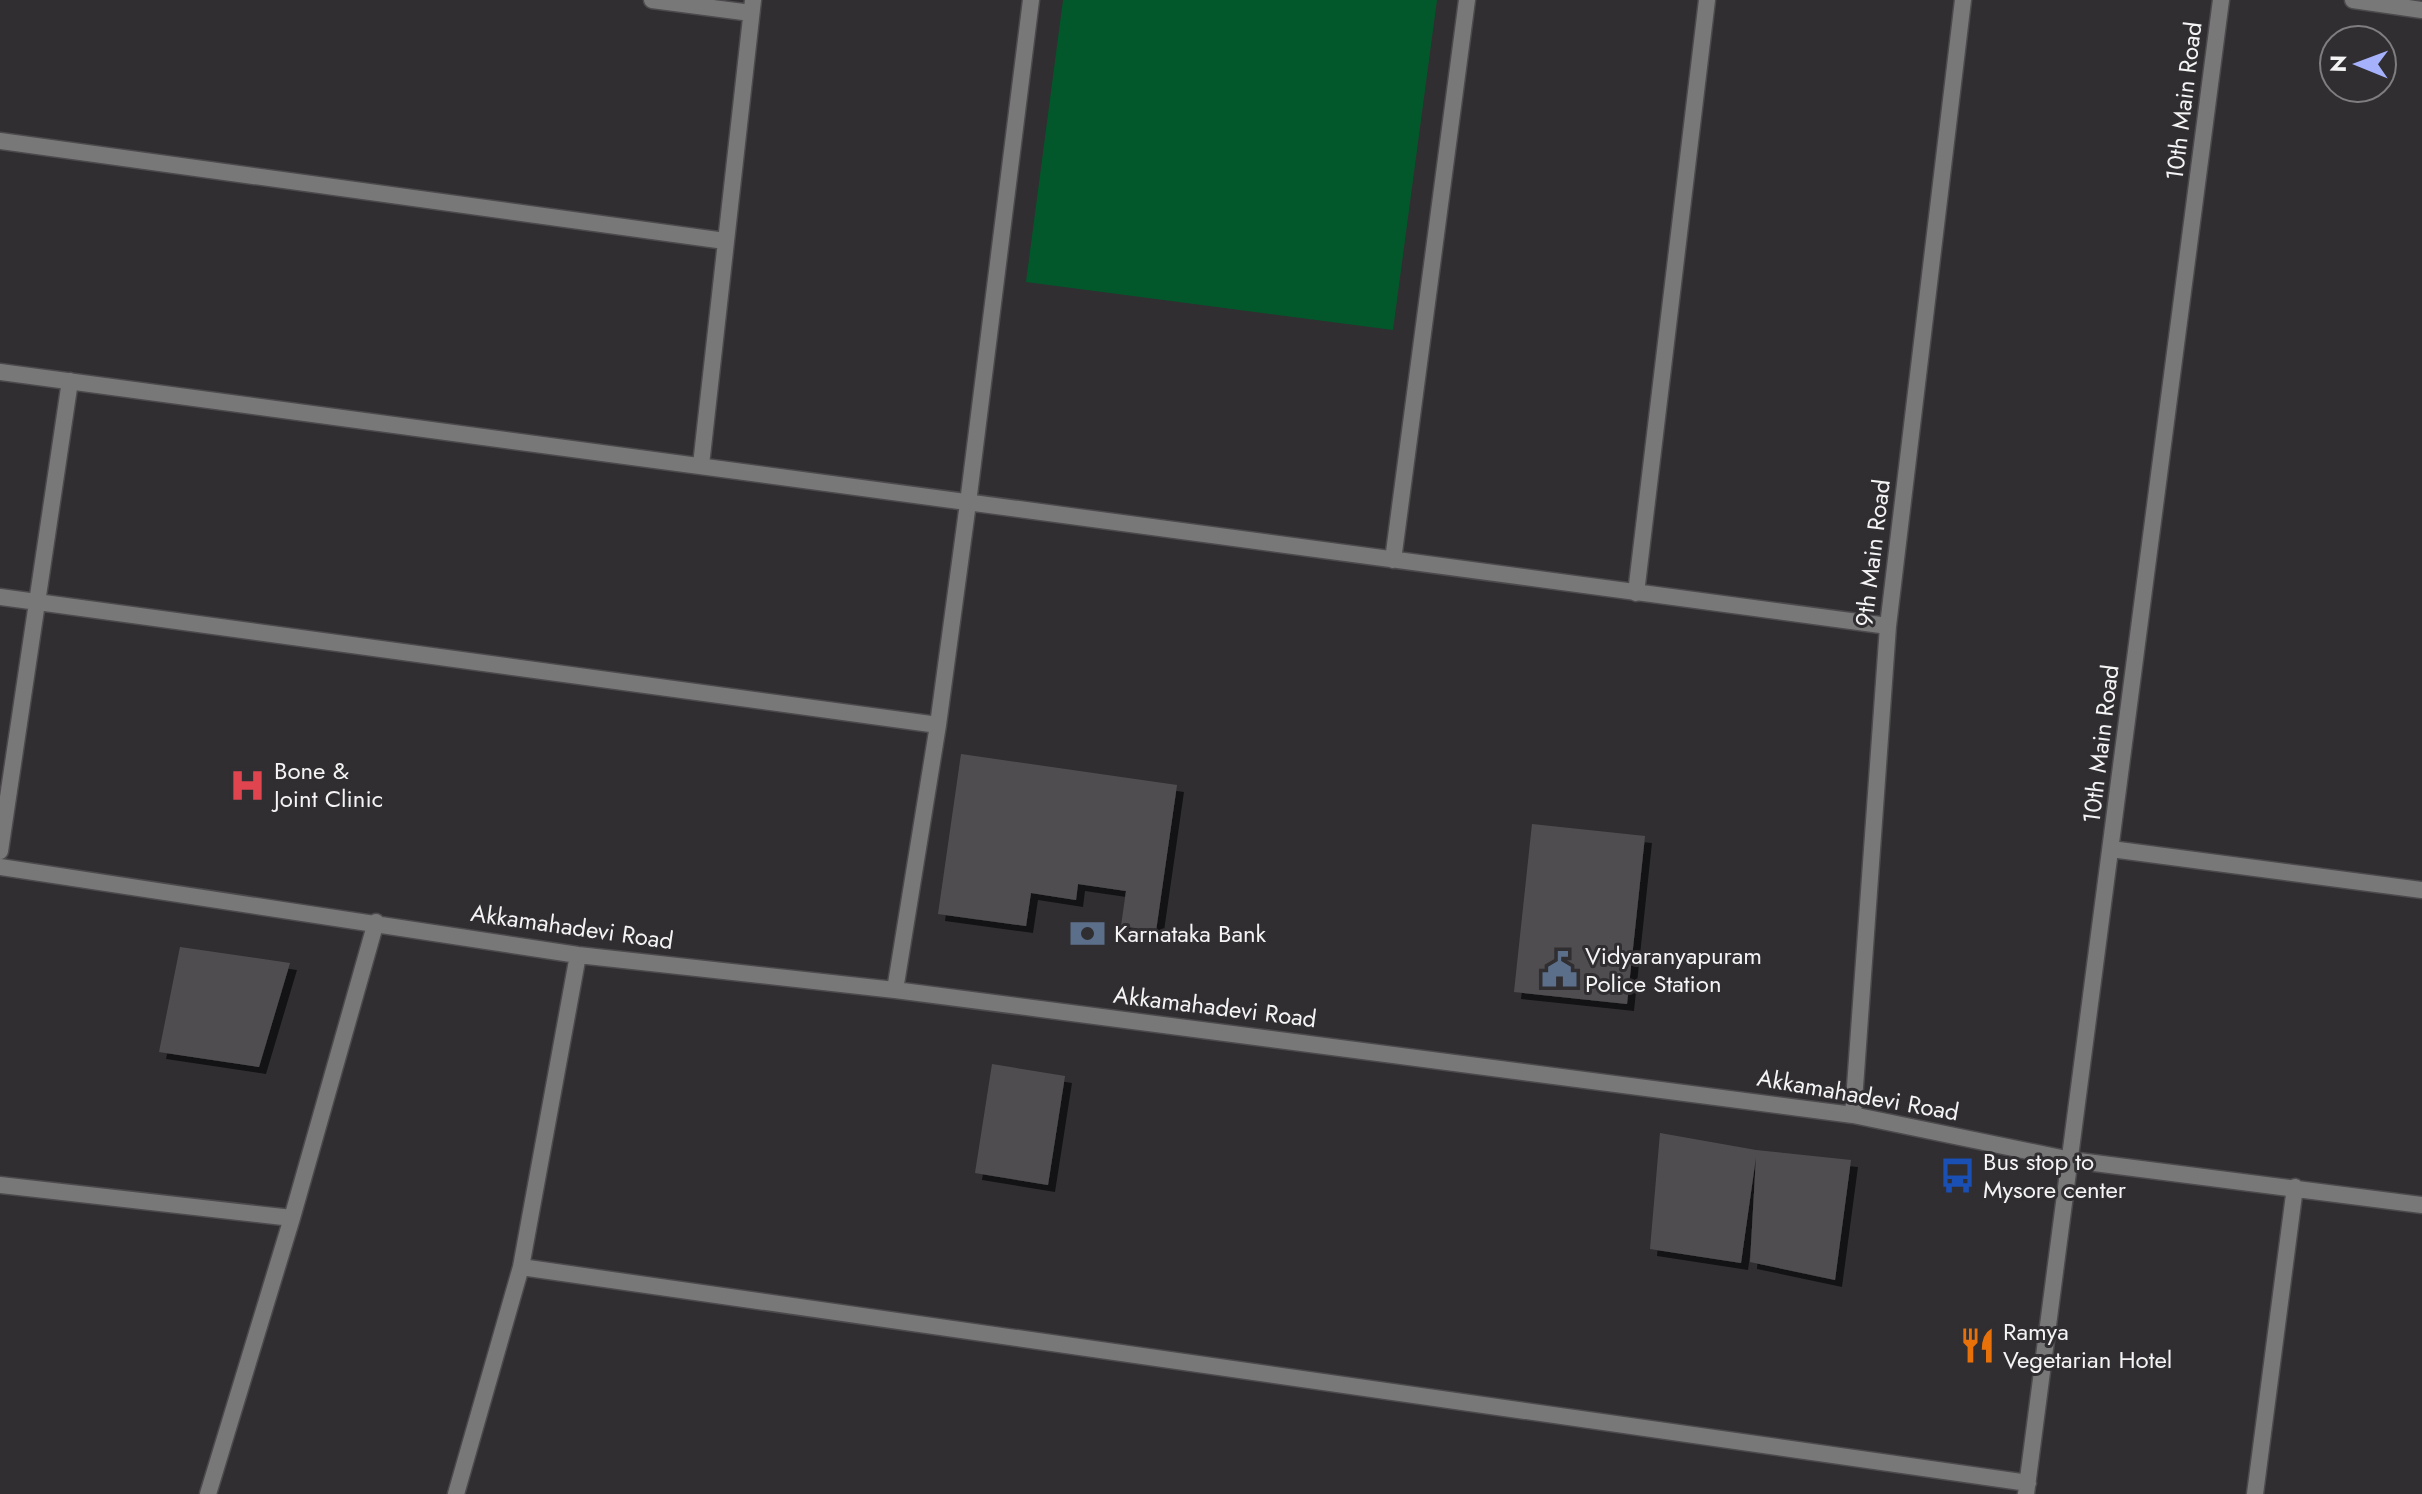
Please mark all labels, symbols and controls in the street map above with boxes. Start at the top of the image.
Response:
street label: 10th Main Road [2156,20,2211,182]
north arrow [2318,24,2398,104]
text: N [2322,55,2354,73]
street label: 9th Main Road [1846,477,1899,629]
street label: 10th Main Road [2073,663,2128,825]
place label: Bone & Joint Clinic [271,753,383,816]
hospital icon: Bone & Joint Clinic [229,766,267,804]
street label: Akkamahadevi Road [468,895,676,958]
bank icon: Karnataka Bank [1069,915,1107,953]
place label: Karnataka Bank [1114,916,1267,951]
place label: Vidyaranyapuram Police Station [1585,938,1762,1001]
public building icon: Vidyaranyapuram Police Station [1540,951,1578,989]
street label: Akkamahadevi Road [1112,977,1319,1036]
street label: Akkamahadevi Road [1754,1060,1962,1129]
place label: Bus stop to Mysore center [1983,1144,2127,1207]
bus stop icon: Bus stop to Mysore center [1938,1157,1976,1195]
place label: Ramya Vegetarian Hotel [2003,1314,2172,1377]
restaurant icon: Ramya Vegetarian Hotel [1958,1327,1996,1365]

